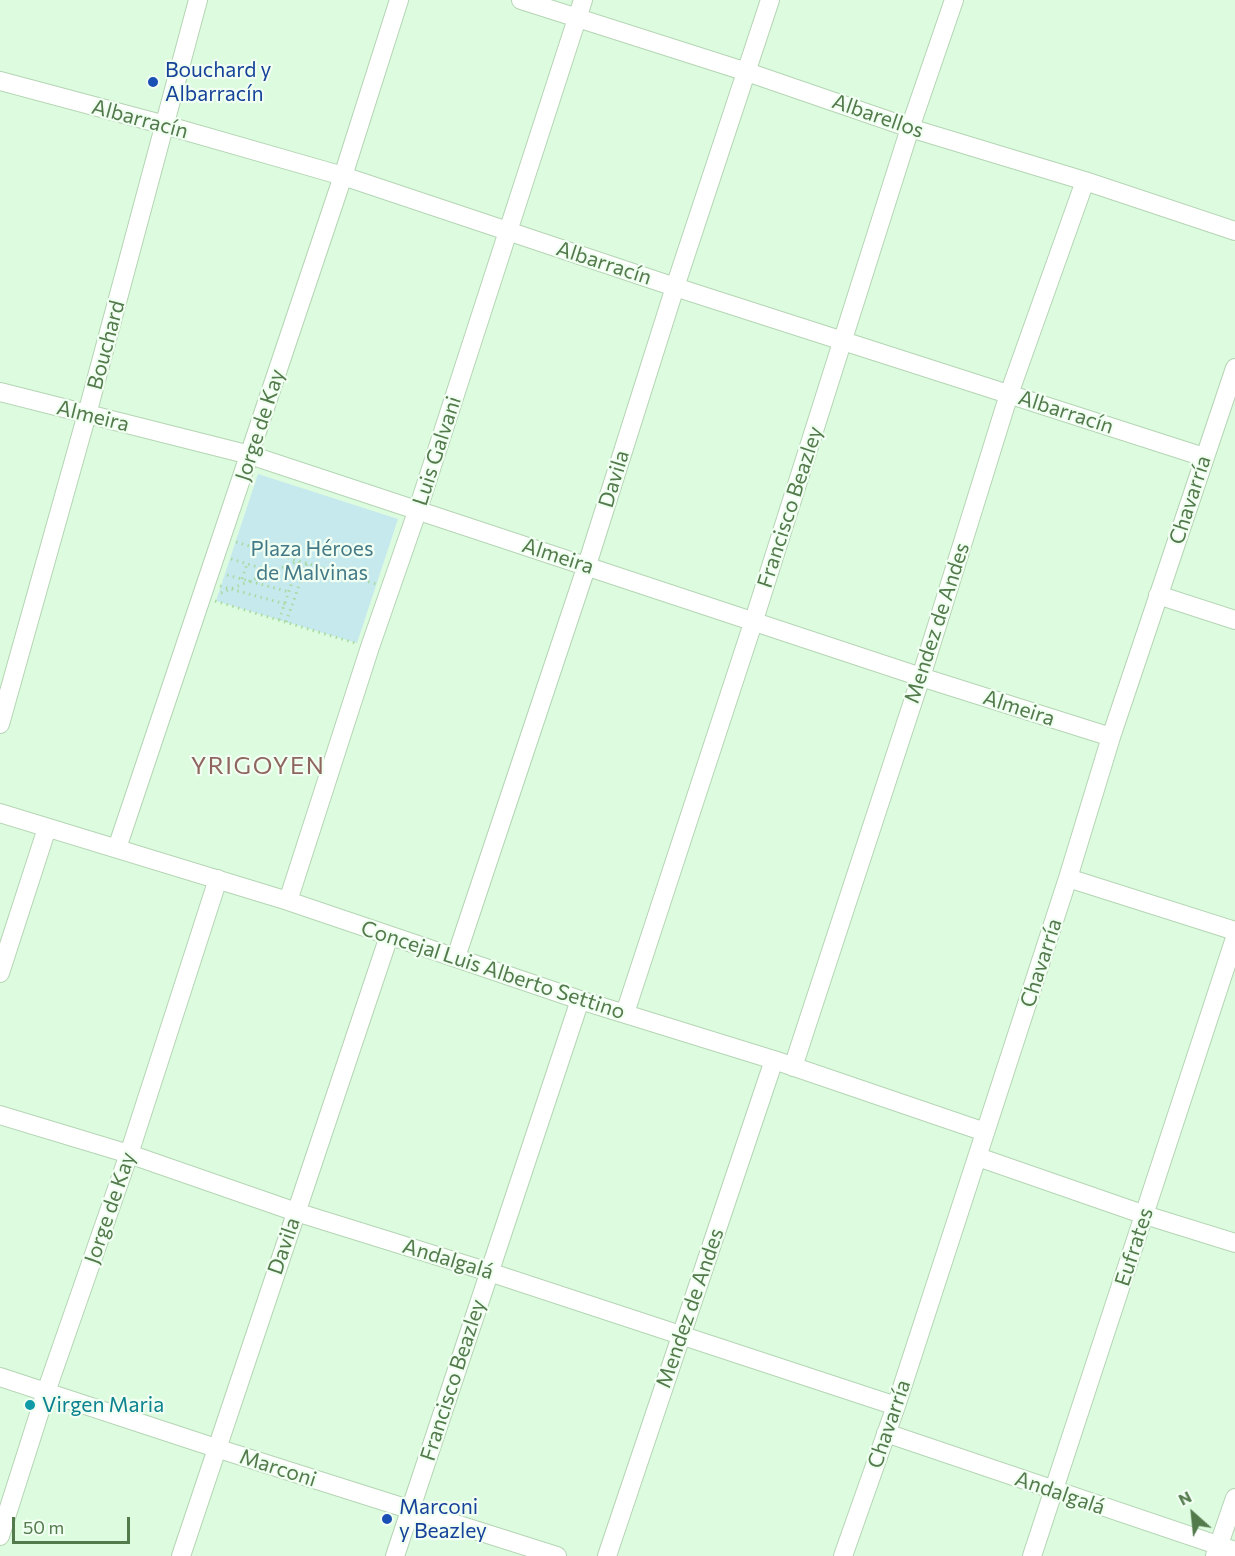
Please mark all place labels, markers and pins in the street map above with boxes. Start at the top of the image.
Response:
place label: Bouchard y Albarracín [165,57,271,107]
marker: Bouchard y Albarracín [146,75,160,89]
place label: Virgen Maria [42,1392,164,1418]
marker: Virgen Maria [23,1398,37,1412]
place label: Marconi y Beazley [399,1494,487,1544]
marker: Marconi y Beazley [380,1512,394,1526]

